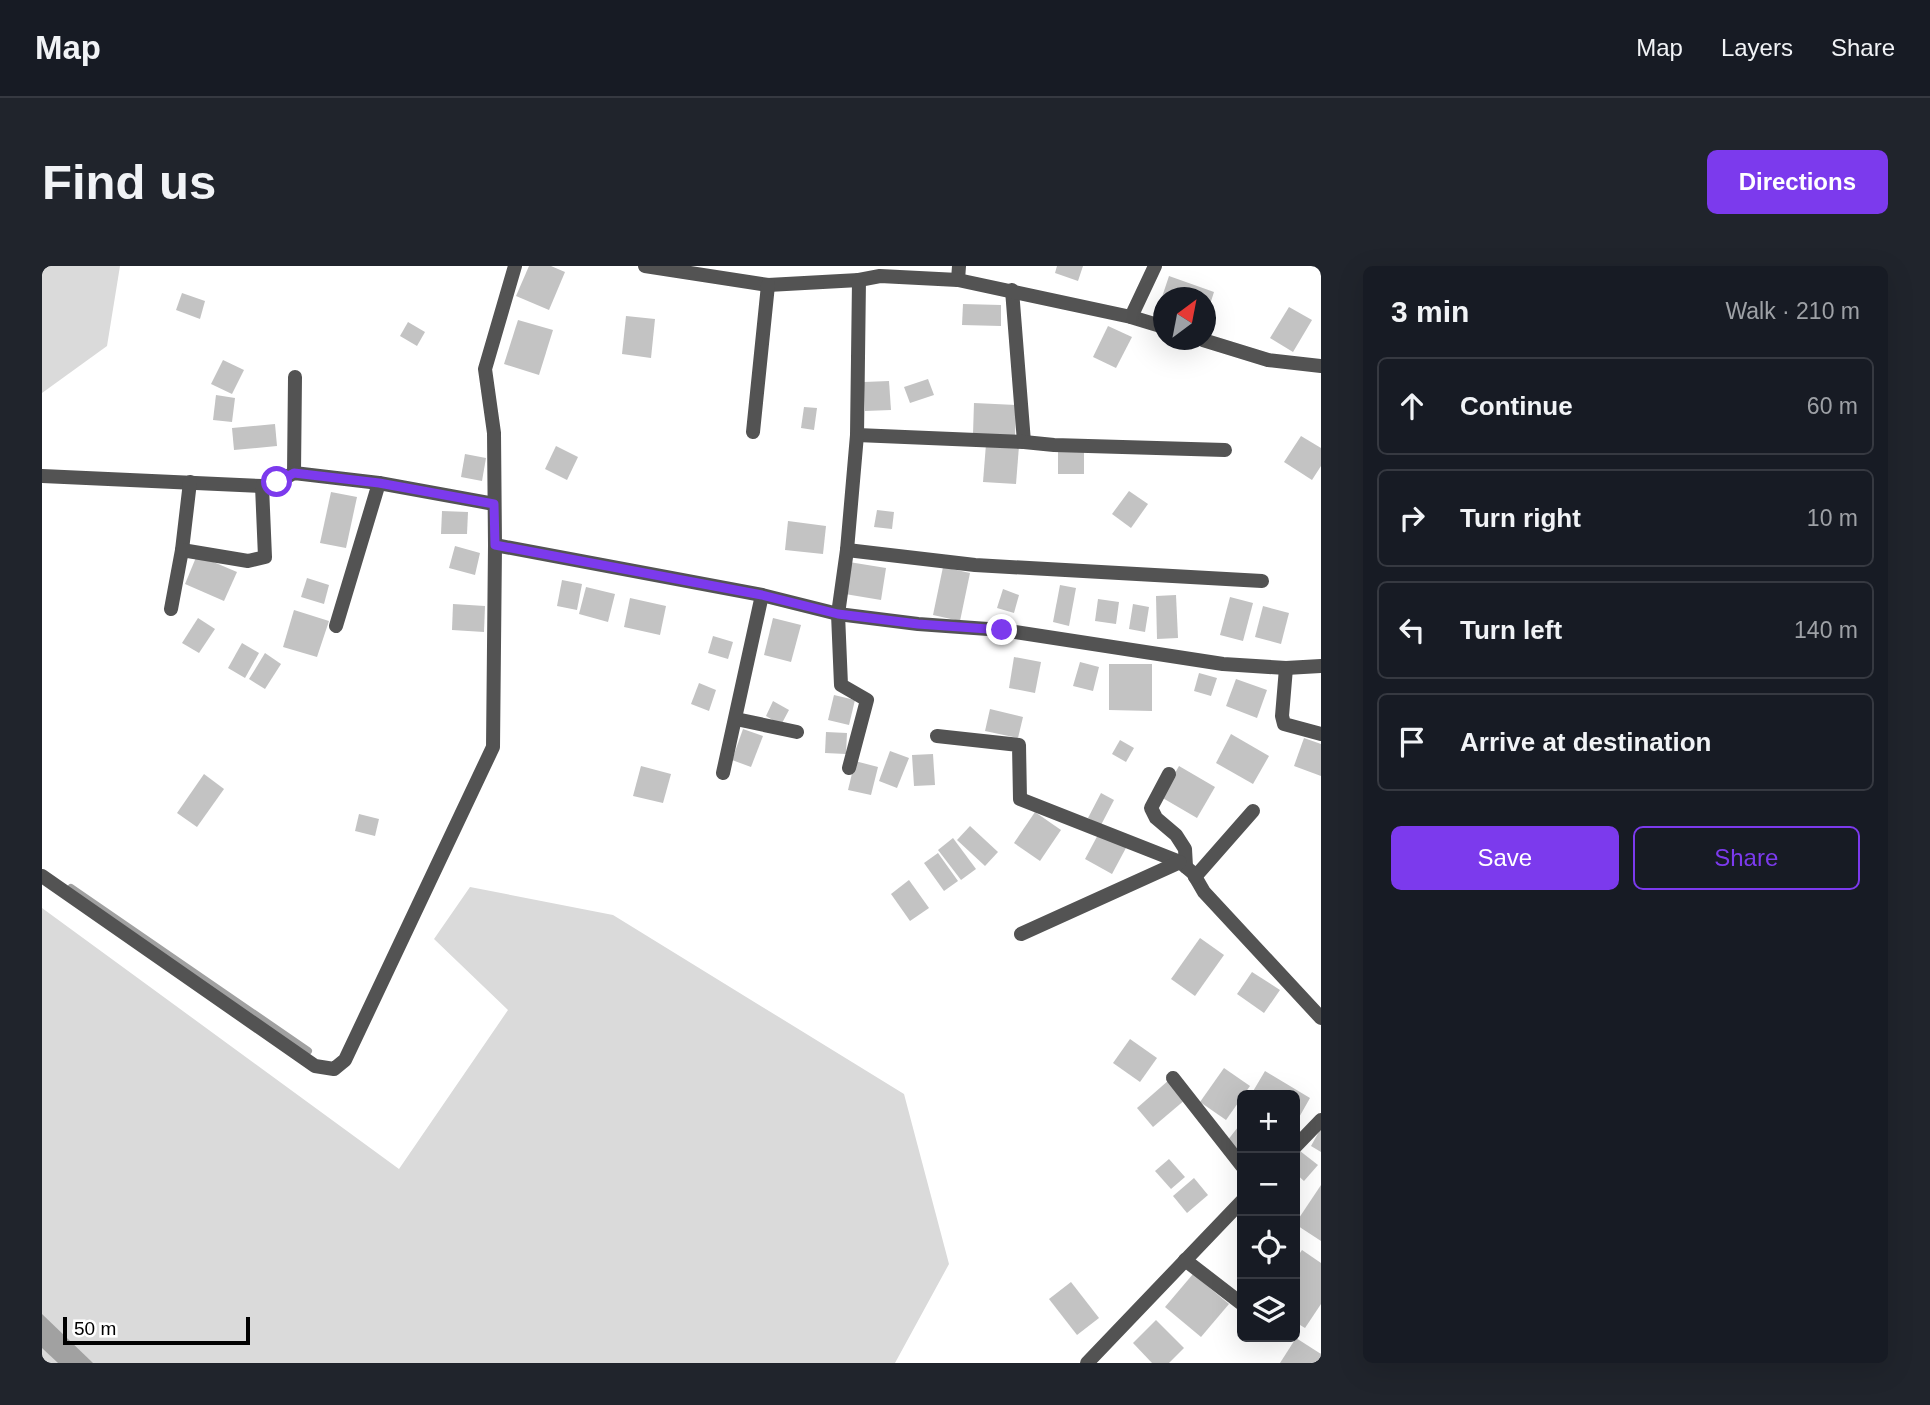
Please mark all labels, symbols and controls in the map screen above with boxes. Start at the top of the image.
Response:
text: Map [35,29,101,66]
text: Map [1636,34,1683,61]
text: Layers [1721,34,1793,61]
text: Share [1831,34,1895,61]
button: Directions [1707,150,1888,214]
text: Find us [42,155,216,209]
north arrow [1153,287,1216,350]
text: 3 min [1391,295,1469,328]
text: Walk · 210 m [1725,298,1860,324]
icon: ahead [1393,387,1431,425]
text: Continue [1460,391,1573,421]
text: 60 m [1807,393,1858,419]
route start [261,466,292,497]
icon: right [1393,499,1431,537]
text: Turn right [1460,503,1581,533]
text: 10 m [1807,505,1858,531]
icon: left [1393,611,1431,649]
route end [986,614,1017,645]
text: Turn left [1460,615,1562,645]
text: 140 m [1794,617,1858,643]
icon: arrive [1393,723,1431,761]
text: Arrive at destination [1460,727,1711,757]
button: Save [1391,826,1619,890]
button: Share [1633,826,1860,890]
map controls [1237,1090,1300,1342]
button: + [1237,1090,1300,1153]
button: − [1237,1153,1300,1216]
button: locate [1237,1216,1300,1279]
button: layers [1237,1279,1300,1342]
scale bar [63,1314,250,1346]
text: 50 m [74,1318,116,1339]

